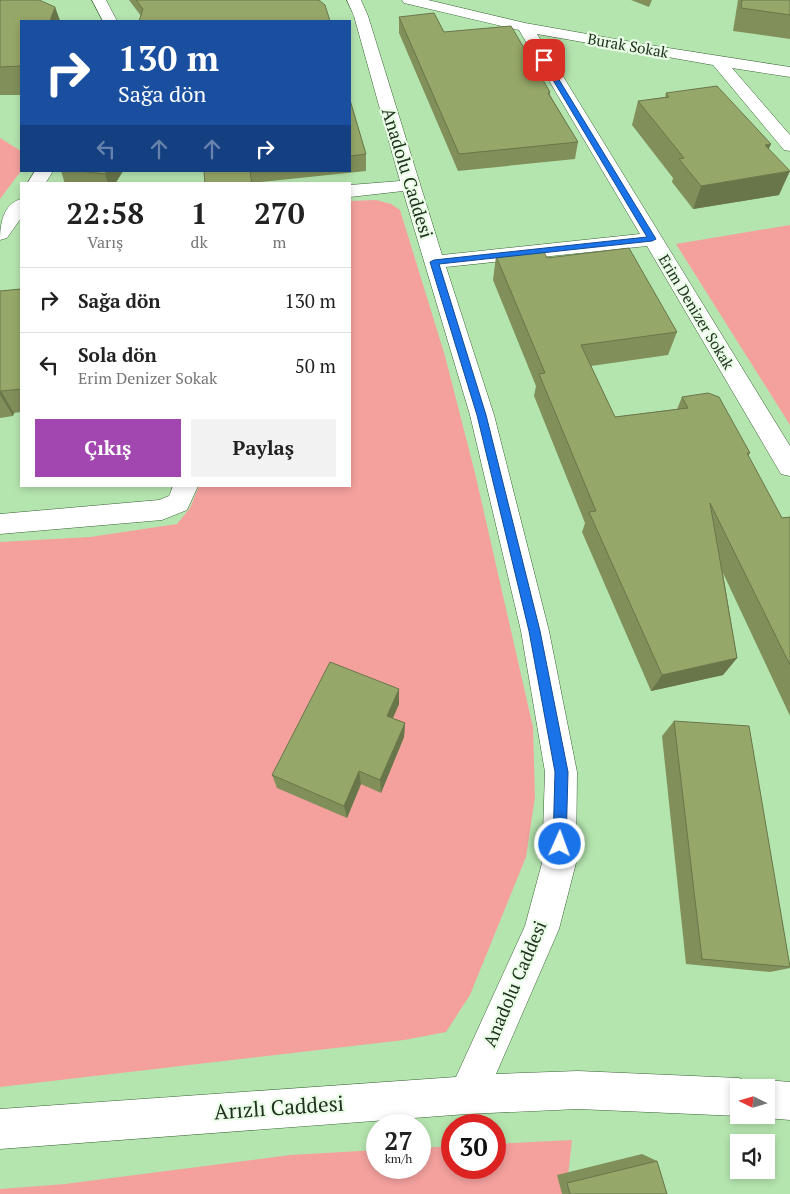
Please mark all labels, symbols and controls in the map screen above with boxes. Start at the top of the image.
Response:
street label: Burak Sokak [586,28,671,62]
text: 130 m [118,35,219,81]
pin [523,39,565,81]
icon: right [35,40,100,105]
icon: arrive [530,46,558,74]
text: Sağa dön [118,79,206,108]
street label: Anadolu Caddesi [377,105,439,241]
icon: left [92,135,120,163]
icon: ahead [145,135,173,163]
icon: ahead [198,135,226,163]
icon: right [251,135,279,163]
text: 22:58 [66,193,144,233]
text: 1 [191,193,208,233]
text: 270 [254,193,305,233]
text: Varış [87,231,123,253]
text: dk [191,231,208,253]
text: m [272,231,286,253]
street label: Erim Denizer Sokak [655,250,739,373]
icon: right [35,286,63,314]
text: Sağa dön [78,288,161,313]
text: 130 m [285,288,336,313]
text: Sola dön [78,342,157,367]
icon: left [35,351,63,379]
text: 50 m [295,353,336,378]
text: Erim Denizer Sokak [78,367,217,389]
button: Çıkış [35,419,181,477]
button: Paylaş [191,419,336,477]
position arrow [533,817,585,869]
street label: Anadolu Caddesi [477,917,552,1050]
north arrow [730,1079,775,1124]
map controls [730,1079,775,1179]
street label: Arızlı Caddesi [213,1088,345,1126]
speed limit sign: 30 [441,1114,506,1179]
text: 27 [384,1124,413,1157]
button: sound [730,1134,775,1179]
text: km/h [385,1151,412,1166]

